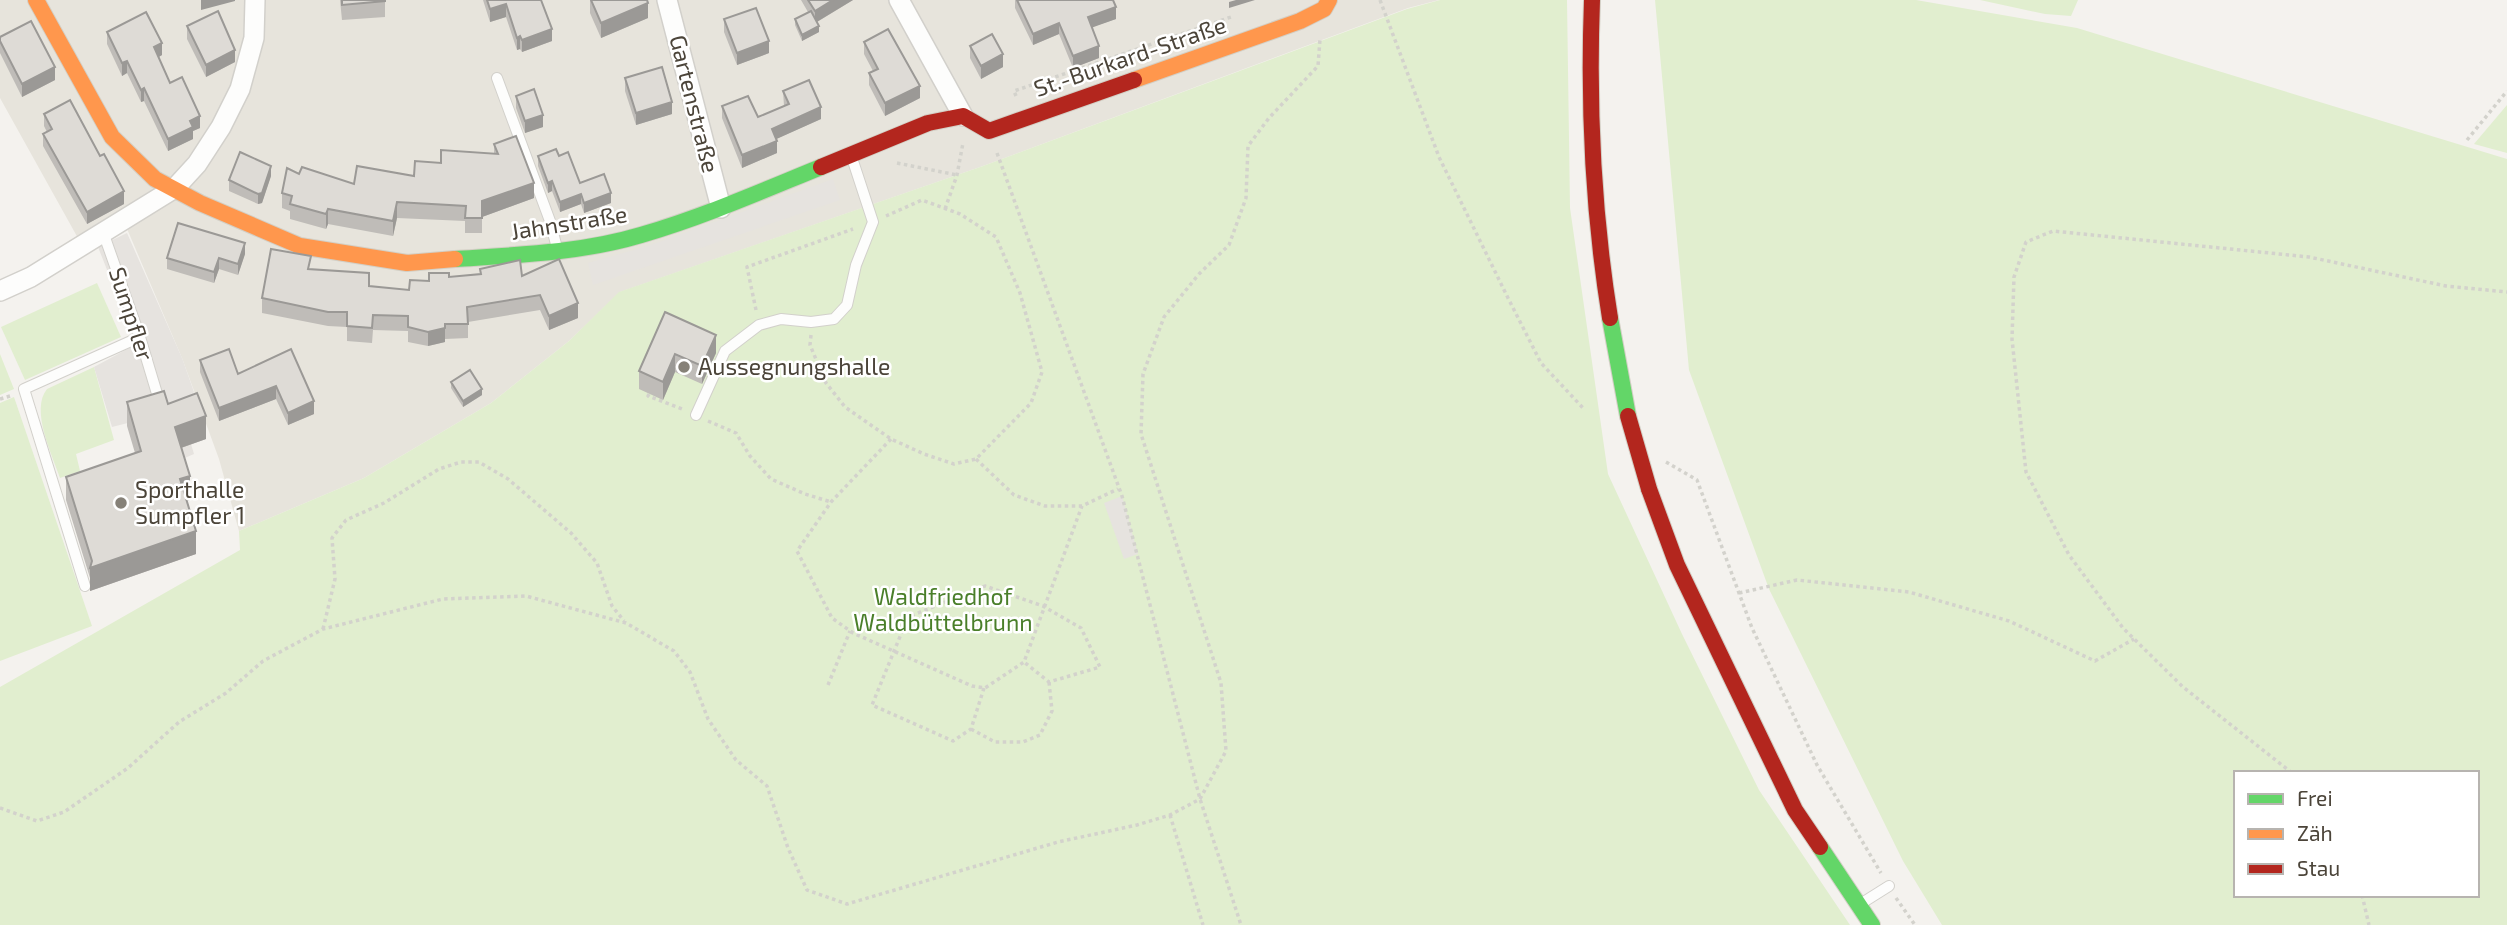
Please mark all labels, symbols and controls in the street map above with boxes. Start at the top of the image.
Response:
street label: St.-Burkard-Straße [1030,10,1230,102]
street label: Gartenstraße [664,32,726,176]
street label: Jahnstraße [509,199,629,245]
street label: Sumpfler [104,263,160,364]
place label: Aussegnungshalle [698,352,890,380]
marker: Aussegnungshalle [676,359,692,375]
place label: Sporthalle Sumpfler 1 [135,475,245,529]
marker: Sporthalle Sumpfler 1 [113,495,129,511]
park label: Waldfriedhof Waldbüttelbrunn [853,582,1033,636]
legend [2234,771,2479,897]
text: Frei [2297,785,2333,810]
text: Zäh [2297,820,2333,845]
text: Stau [2297,855,2340,880]

